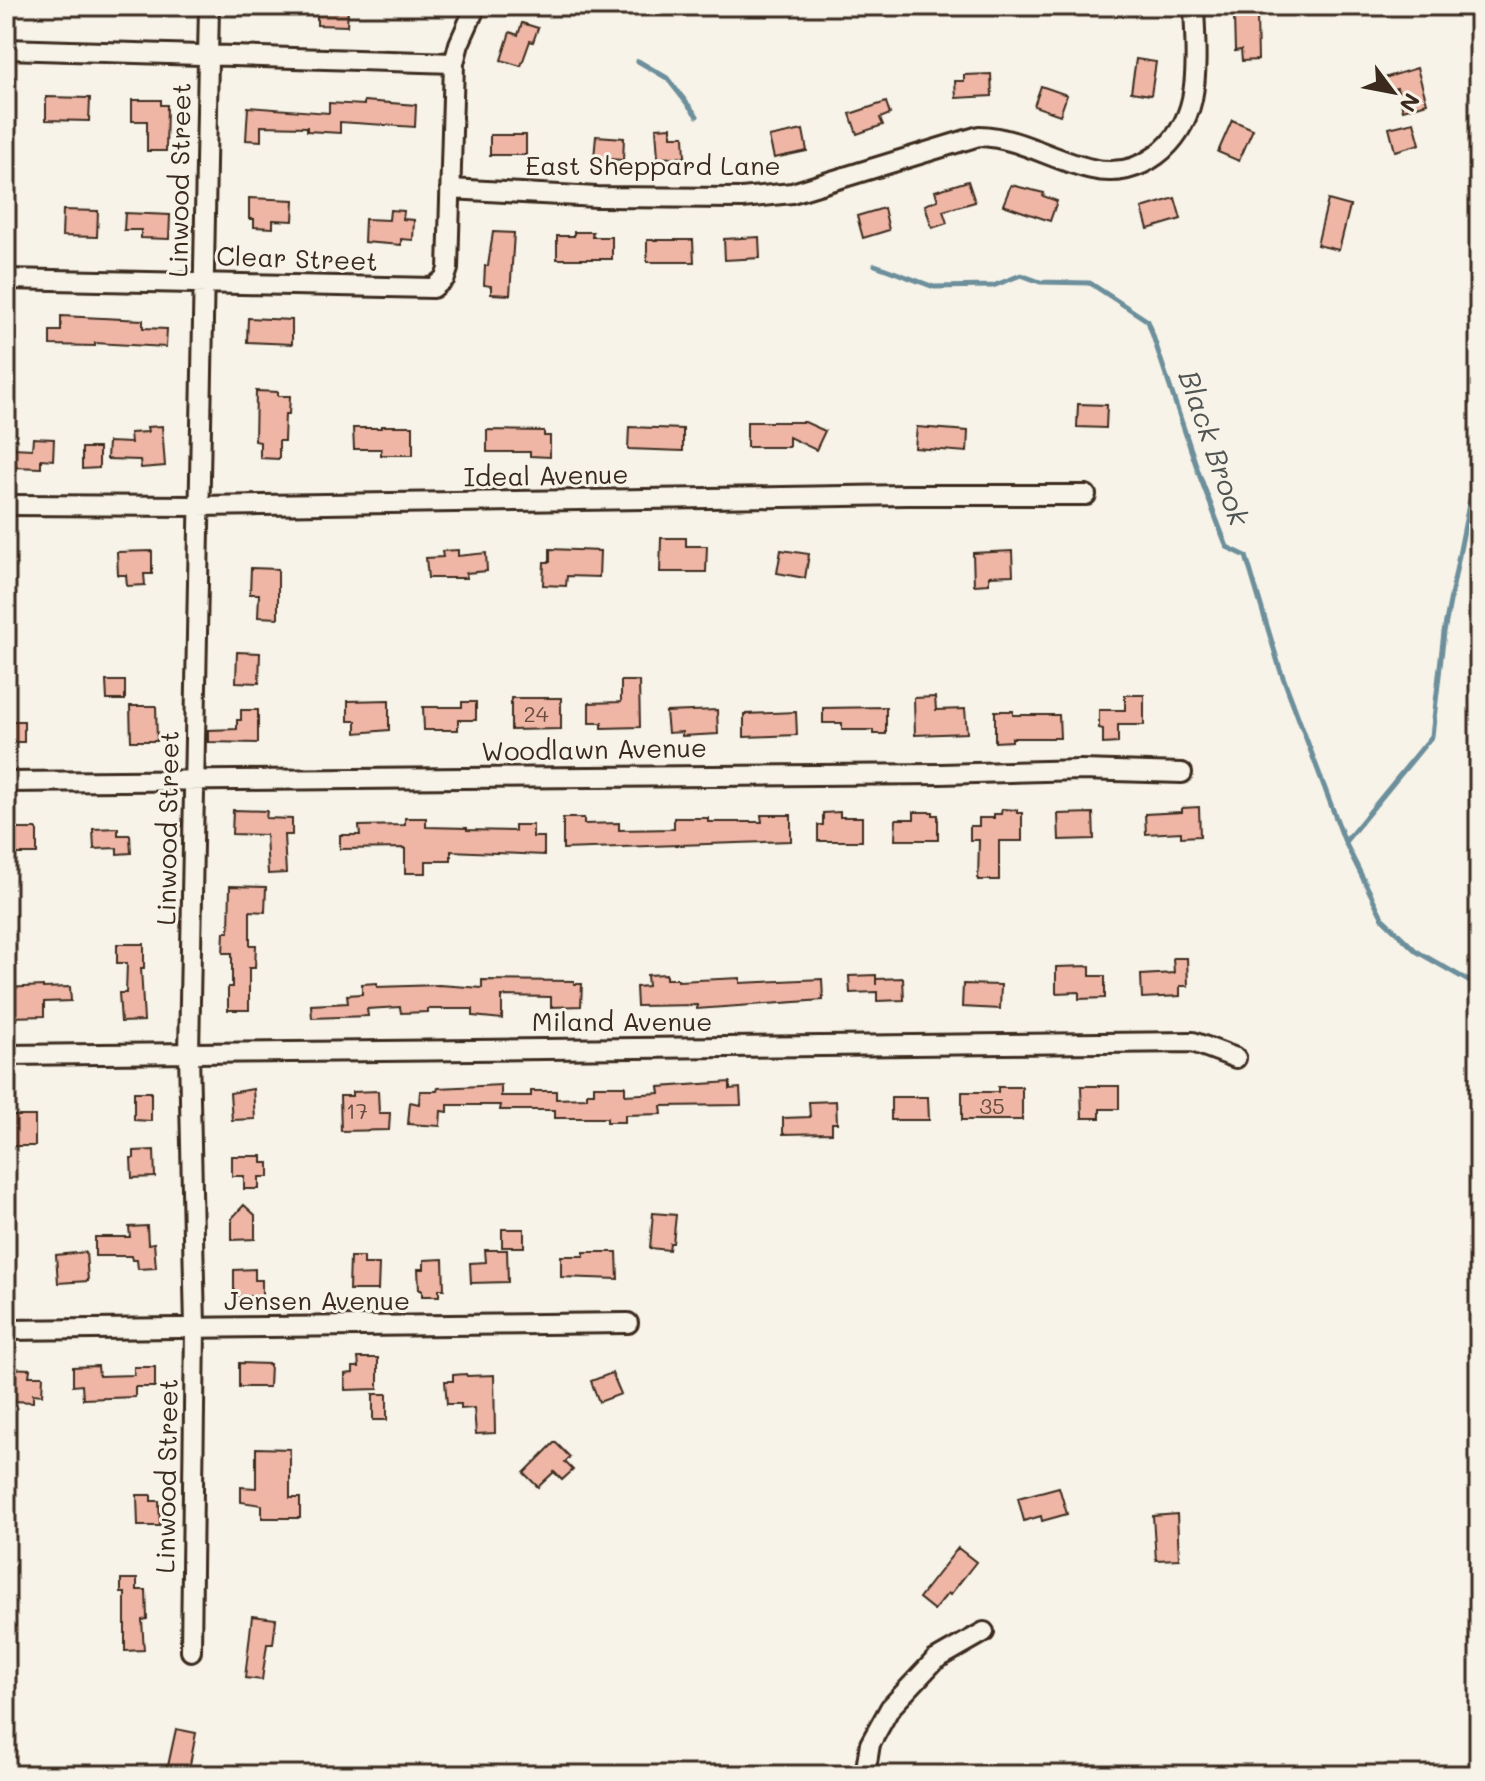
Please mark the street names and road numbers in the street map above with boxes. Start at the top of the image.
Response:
street label: Linwood Street [160,82,198,278]
street label: East Sheppard Lane [525,148,781,182]
street label: Clear Street [216,238,378,278]
street label: Ideal Avenue [463,457,629,493]
street label: Linwood Street [148,730,186,926]
street label: Woodlawn Avenue [481,730,707,768]
street label: Miland Avenue [532,1004,712,1038]
street label: Jensen Avenue [224,1283,410,1317]
street label: Linwood Street [147,1378,185,1574]

